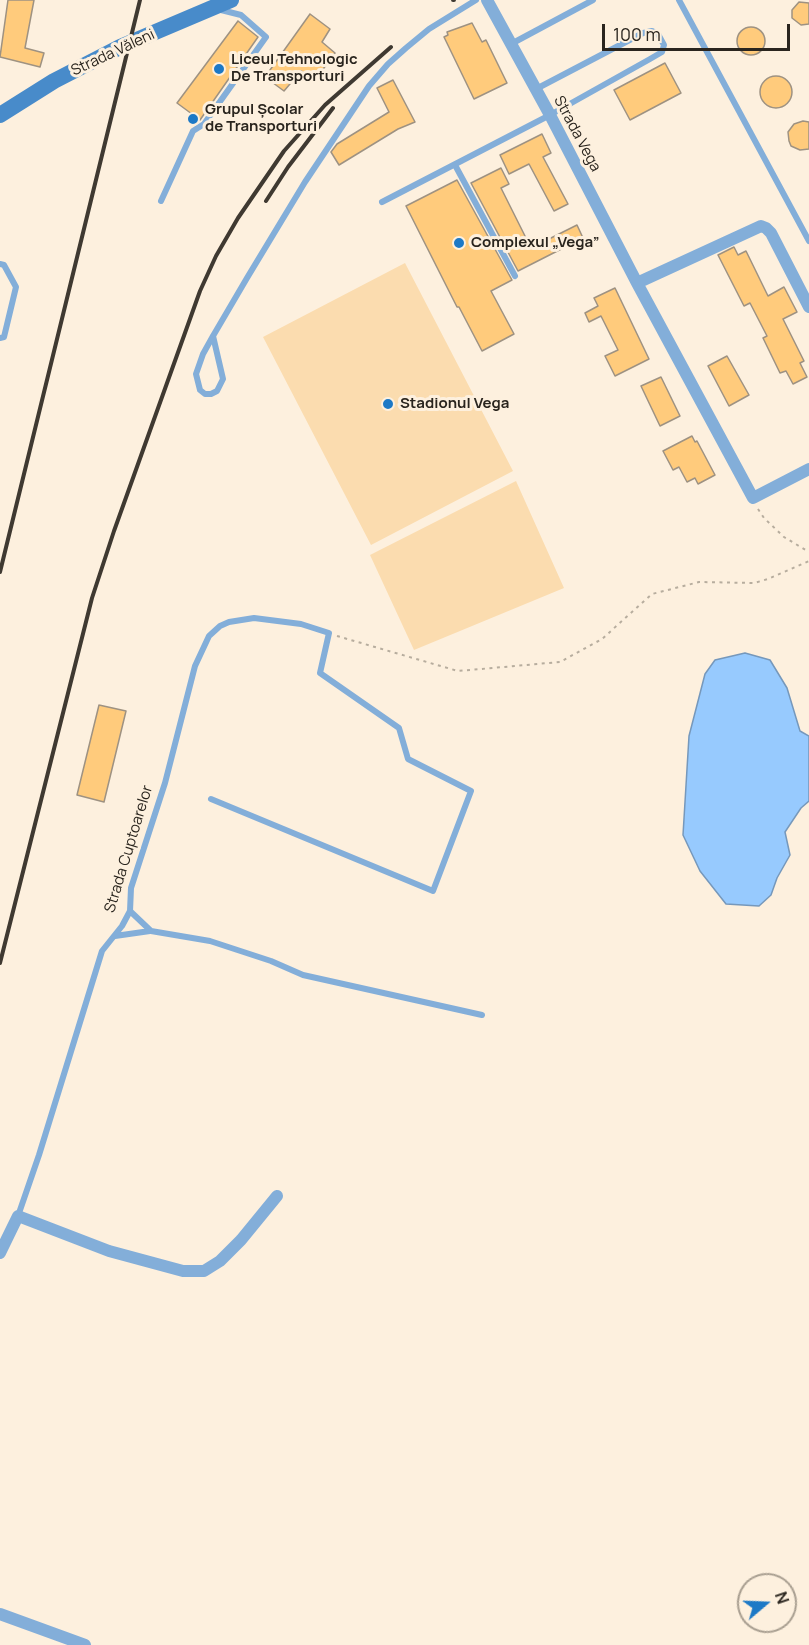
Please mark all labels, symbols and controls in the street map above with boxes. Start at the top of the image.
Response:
scale bar [605,12,792,50]
text: 100 m [613,22,661,46]
street label: Strada Văleni [68,26,158,80]
place label: Liceul Tehnologic De Transporturi [231,51,358,86]
marker: Liceul Tehnologic De Transporturi [212,62,226,76]
street label: Strada Vega [550,93,604,175]
place label: Grupul Școlar de Transporturi [205,101,317,136]
marker: Grupul Școlar de Transporturi [186,112,200,126]
place label: Complexul „Vega” [471,234,600,252]
marker: Complexul „Vega” [452,236,466,250]
place label: Stadionul Vega [400,395,509,413]
marker: Stadionul Vega [381,397,395,411]
street label: Strada Cuptoarelor [101,783,157,915]
north arrow [737,1573,797,1633]
text: N [770,1589,794,1607]

